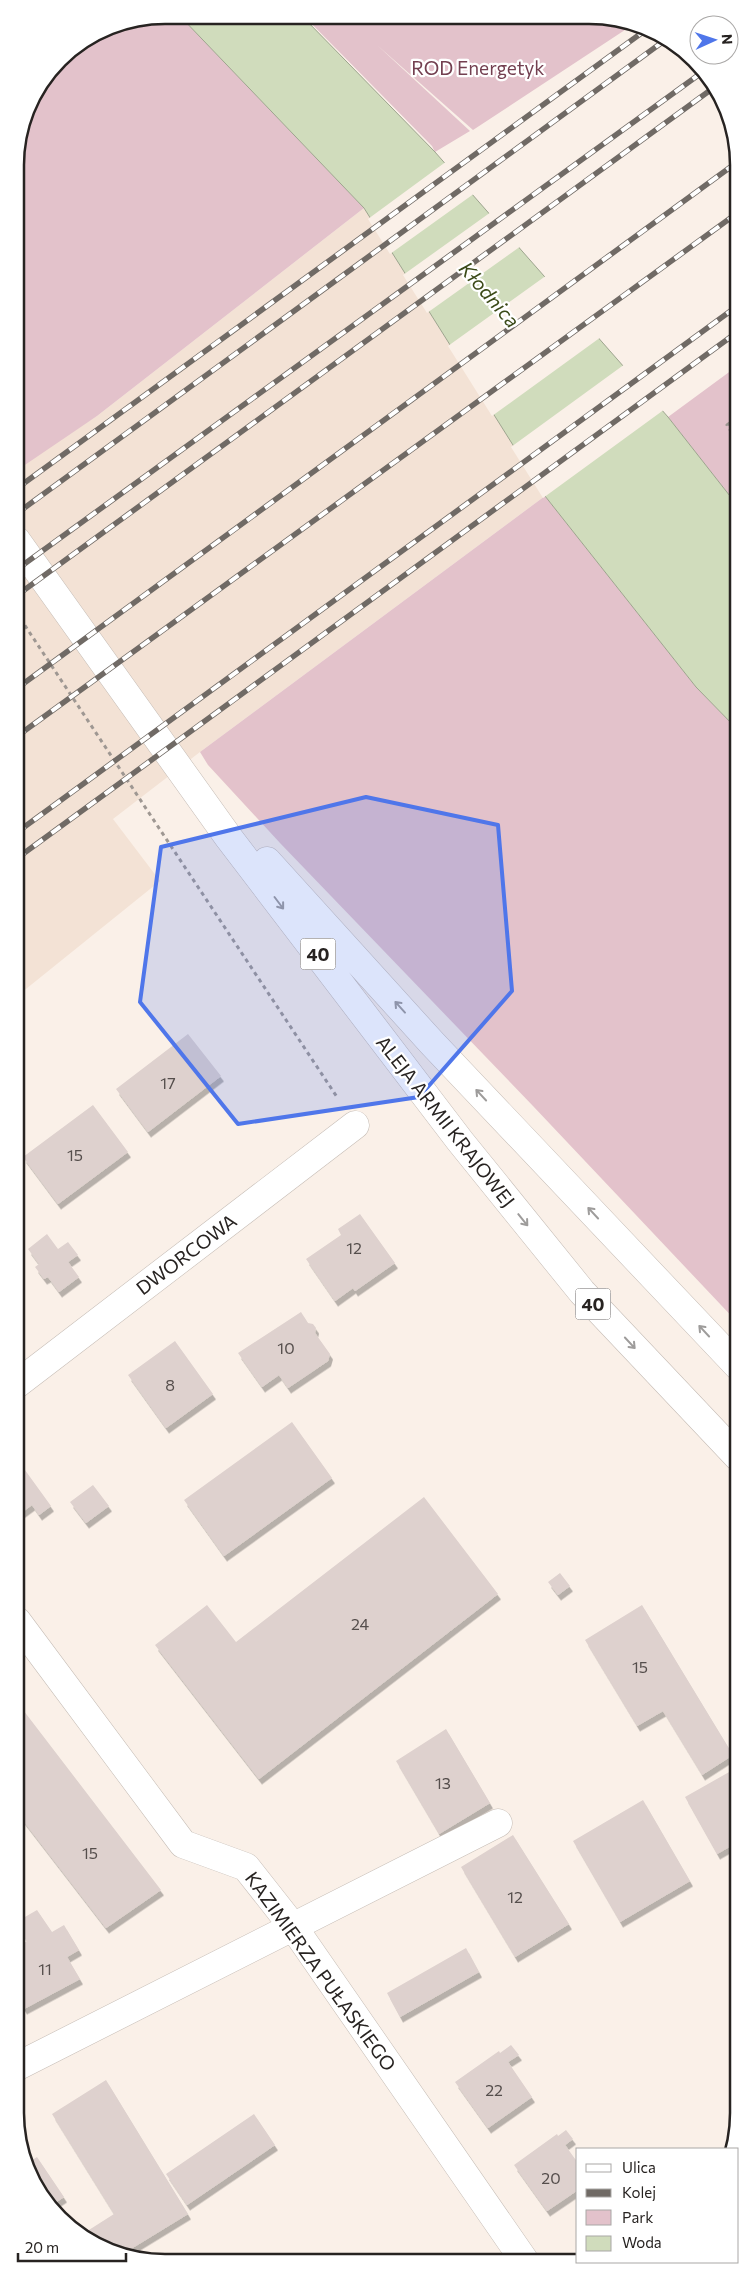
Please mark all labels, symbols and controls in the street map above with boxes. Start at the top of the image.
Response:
north arrow [689,15,739,65]
text: N [719,34,736,45]
park label: ROD Energetyk [411,56,545,79]
water label: Kłodnica [455,256,525,332]
one-way arrow [274,896,284,910]
road number: 40 [300,939,336,970]
one-way arrow [394,1001,406,1014]
street label: ALEJA ARMII KRAJOWEJ [372,1031,520,1211]
house number: 17 [160,1073,176,1092]
one-way arrow [475,1088,487,1101]
house number: 15 [67,1145,83,1164]
one-way arrow [587,1206,599,1219]
street label: DWORCOWA [131,1209,241,1299]
one-way arrow [518,1213,529,1226]
house number: 12 [346,1238,362,1257]
road number: 40 [576,1288,610,1320]
one-way arrow [698,1325,710,1337]
one-way arrow [624,1336,636,1349]
house number: 10 [277,1338,295,1357]
house number: 8 [165,1375,175,1394]
house number: 24 [351,1614,369,1633]
house number: 15 [632,1657,648,1676]
house number: 13 [435,1773,451,1792]
house number: 15 [82,1843,98,1862]
street label: KAZIMIERZA PUŁASKIEGO [241,1867,401,2075]
house number: 12 [507,1887,523,1906]
house number: 11 [38,1959,52,1978]
house number: 22 [485,2080,503,2099]
legend [576,2148,739,2263]
text: Ulica [622,2158,656,2176]
house number: 20 [541,2168,561,2187]
text: Kolej [622,2183,656,2201]
text: Park [622,2208,653,2226]
scale bar [18,2230,125,2262]
text: Woda [622,2233,662,2251]
text: 20 m [25,2238,59,2256]

